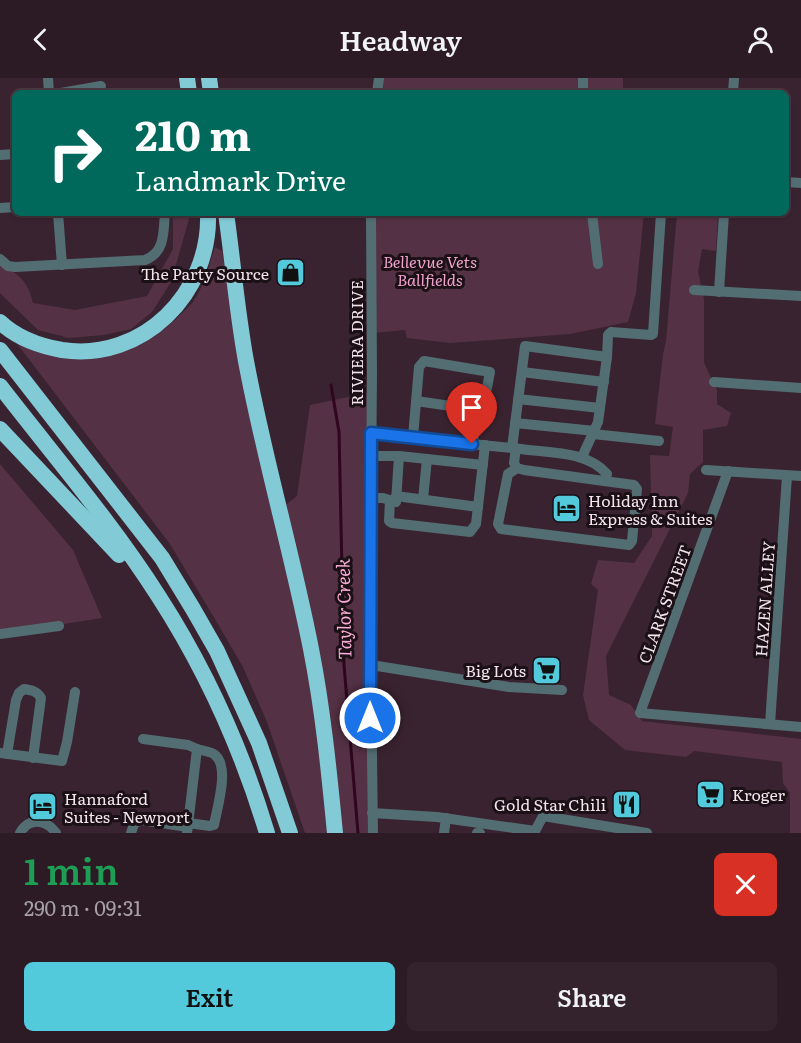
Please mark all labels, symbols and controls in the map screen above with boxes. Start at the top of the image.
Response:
text: Headway [339,19,462,59]
icon: back [24,23,57,56]
icon: person [744,23,777,56]
text: 210 m [135,102,251,164]
icon: right [36,114,114,192]
text: Landmark Drive [135,159,346,199]
park label: Bellevue Vets Ballfields [383,249,477,291]
shop icon: The Party Source [274,257,306,289]
place label: The Party Source [141,261,269,285]
street label: RIVIERA DRIVE [344,280,368,406]
pin [446,382,497,444]
icon: arrive [455,391,488,424]
place label: Holiday Inn Express & Suites [588,488,712,530]
hotel icon: Holiday Inn Express & Suites [551,493,583,525]
street label: HAZEN ALLEY [748,540,780,658]
street label: CLARK STREET [631,541,697,667]
water label: Taylor Creek [329,558,357,660]
supermarket icon: Big Lots [531,654,563,686]
place label: Big Lots [465,658,526,682]
position arrow [338,686,402,750]
supermarket icon: Kroger [695,778,727,810]
place label: Kroger [732,782,786,806]
place label: Hannaford Suites - Newport [64,786,190,828]
restaurant icon: Gold Star Chili [611,788,643,820]
hotel icon: Hannaford Suites - Newport [27,791,59,823]
place label: Gold Star Chili [494,792,606,816]
text: 1 min [24,843,119,896]
button: close [714,853,777,916]
text: 290 m · 09:31 [24,892,142,922]
button: Exit [24,962,395,1031]
button: Share [407,962,777,1031]

